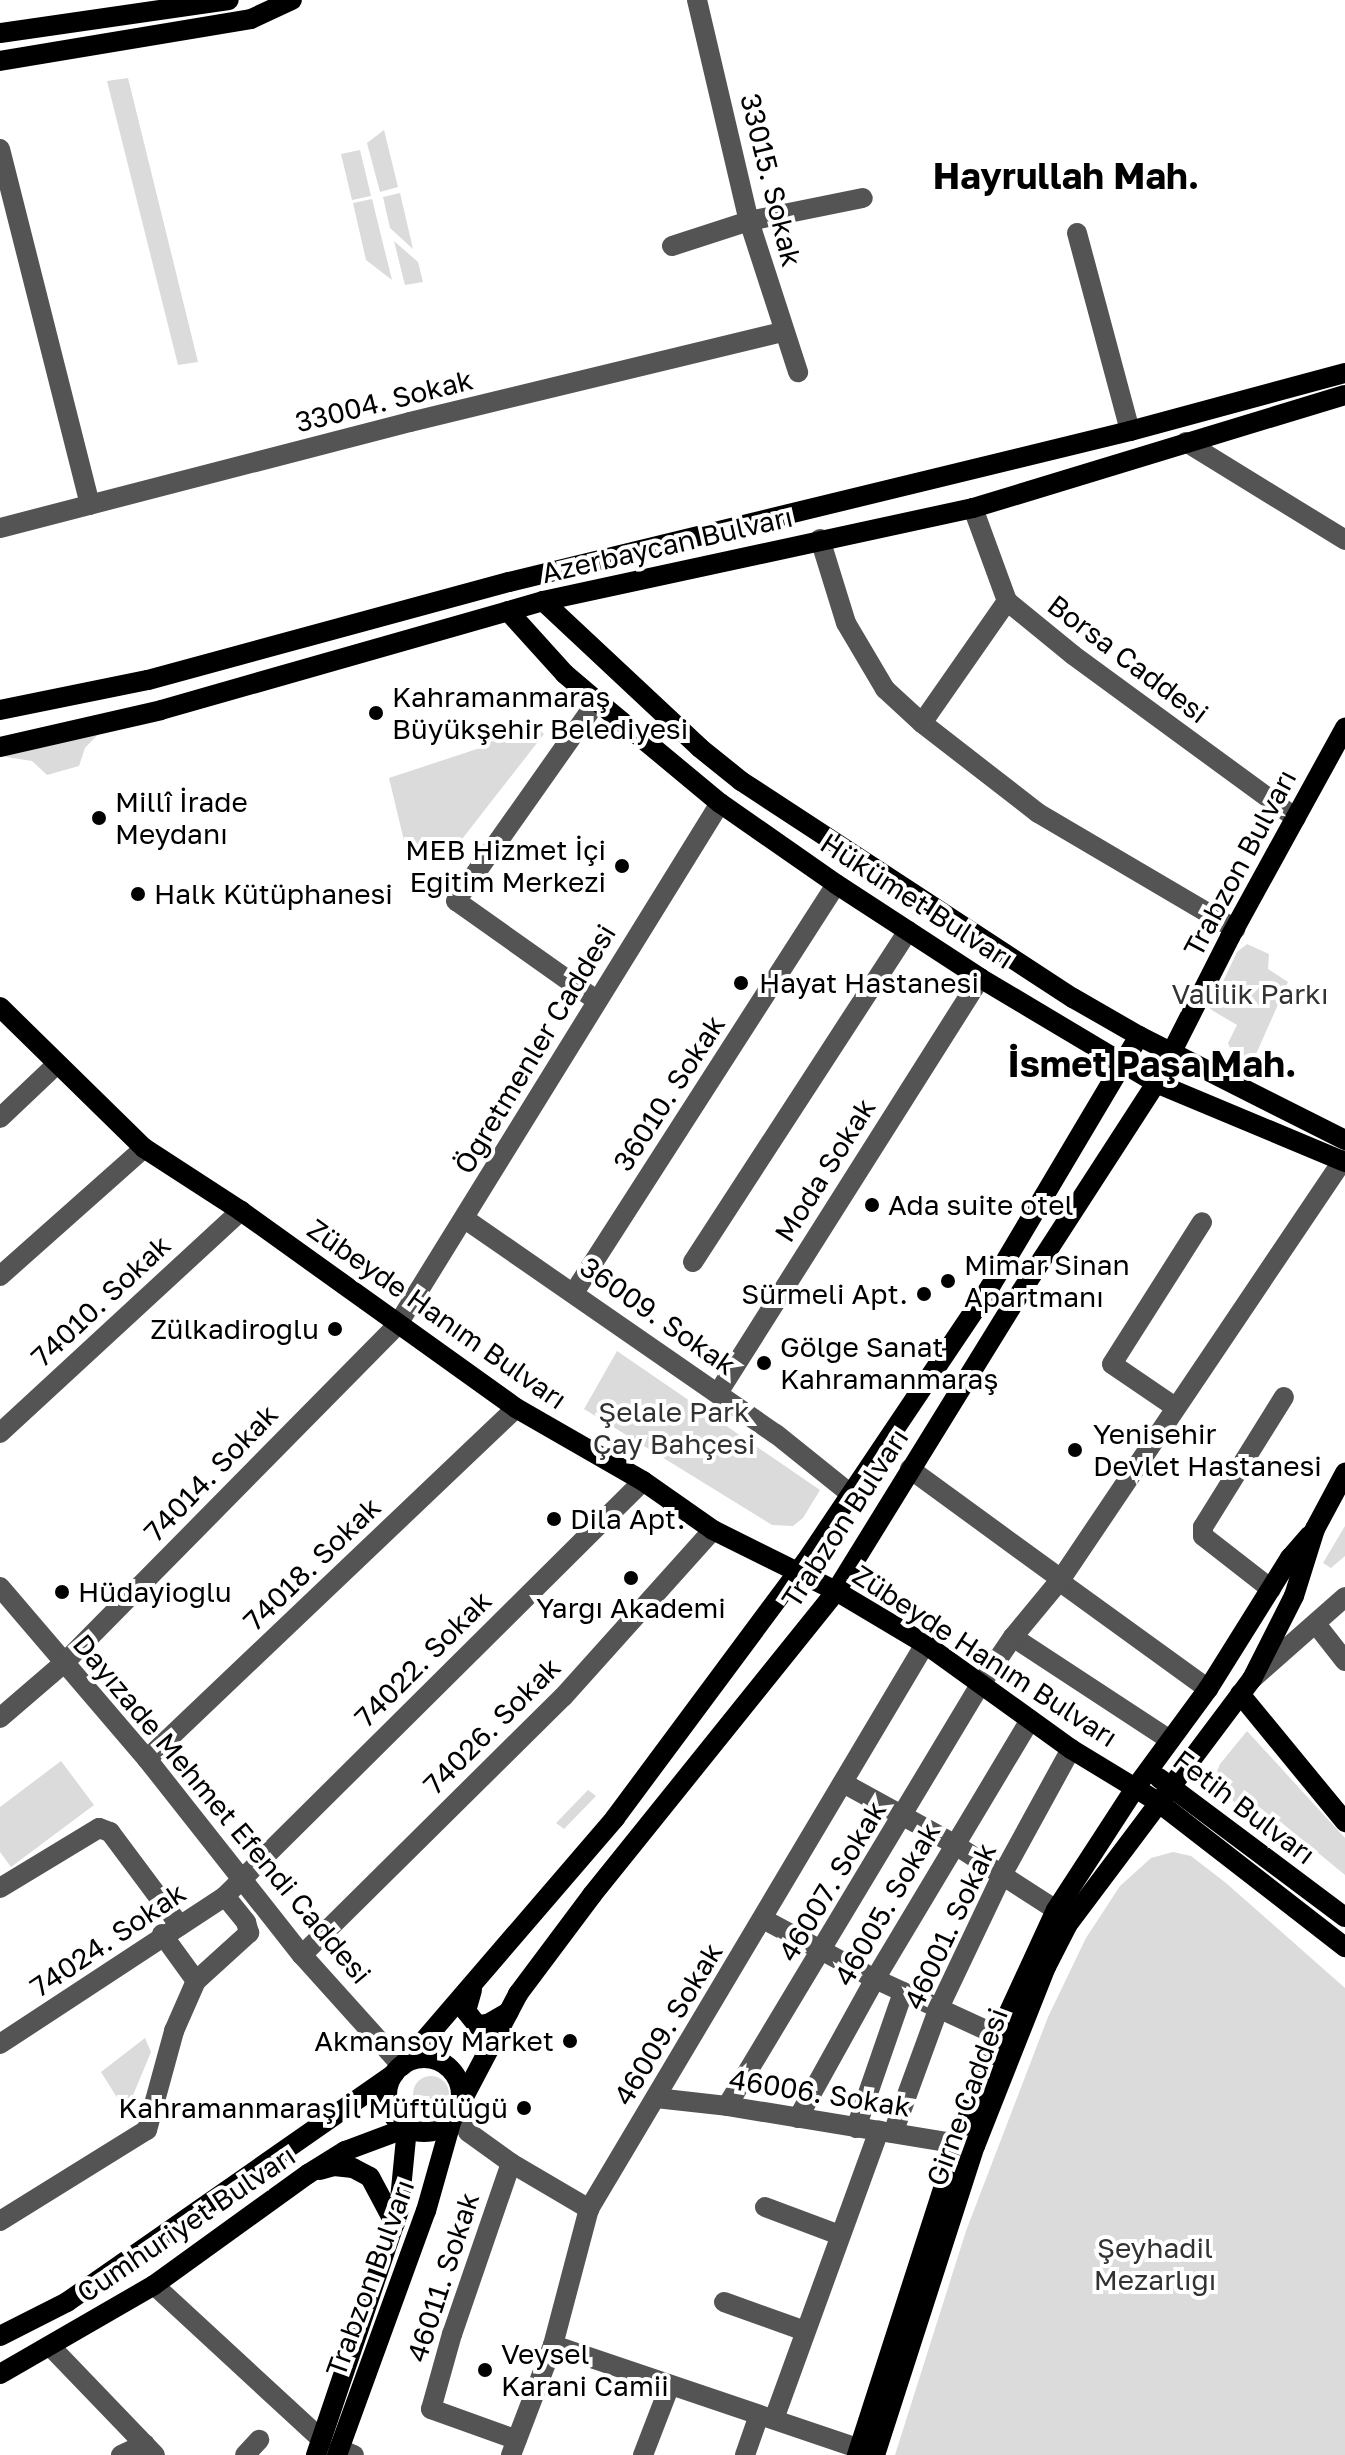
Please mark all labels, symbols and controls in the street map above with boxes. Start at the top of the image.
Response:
street label: 33015. Sokak [733,90,809,270]
district label: Hayrullah Mah. [933,154,1199,198]
street label: 33004. Sokak [292,363,476,439]
street label: Azerbaycan Bulvarı [538,500,796,590]
street label: Borsa Caddesi [1041,588,1215,730]
place label: Kahramanmaraş Büyükşehir Belediyesi [392,680,688,746]
marker: Kahramanmaraş Büyükşehir Belediyesi [367,704,385,722]
street label: Trabzon Bulvarı [1177,764,1303,962]
place label: Millî İrade Meydanı [115,785,248,851]
marker: Millî İrade Meydanı [90,809,108,827]
street label: Hükümet Bulvarı [814,826,1020,976]
place label: MEB Hizmet İçi Eğitim Merkezi [405,833,606,899]
marker: MEB Hizmet İçi Eğitim Merkezi [613,857,631,875]
place label: Halk Kütüphanesi [154,877,393,911]
marker: Halk Kütüphanesi [129,885,147,903]
street label: Öğretmenler Caddesi [447,918,623,1180]
place label: Hayat Hastanesi [759,966,979,1000]
marker: Hayat Hastanesi [730,972,752,994]
park label: Valilik Parkı [1172,977,1328,1011]
street label: 36010. Sokak [606,1009,732,1177]
district label: İsmet Paşa Mah. [1007,1042,1297,1086]
street label: Moda Sokak [768,1092,882,1248]
place label: Ada suite otel [888,1188,1073,1222]
marker: Ada suite otel [863,1196,881,1214]
street label: Zübeyde Hanım Bulvarı [301,1212,573,1416]
street label: 74010. Sokak [25,1228,177,1374]
place label: Mimar Sinan Apartmanı [964,1248,1130,1314]
street label: 36009. Sokak [574,1250,742,1382]
marker: Mimar Sinan Apartmanı [939,1272,957,1290]
place label: Sürmeli Apt. [741,1277,908,1311]
marker: Sürmeli Apt. [915,1285,933,1303]
place label: Zülkadiroğlu [150,1312,319,1346]
marker: Zülkadiroğlu [326,1320,344,1338]
place label: Gölge Sanat Kahramanmaraş [780,1330,998,1396]
marker: Gölge Sanat Kahramanmaraş [755,1354,773,1372]
park label: Şelale Park Çay Bahçesi [593,1395,755,1461]
street label: 74014. Sokak [137,1398,285,1548]
place label: Yenisehir Devlet Hastanesi [1093,1417,1322,1483]
street label: Trabzon Bulvarı [775,1422,915,1614]
marker: Yenisehir Devlet Hastanesi [1064,1439,1086,1461]
street label: 74018. Sokak [237,1490,387,1638]
place label: Dila Apt. [570,1502,685,1536]
marker: Dila Apt. [545,1510,563,1528]
street label: Zübeyde Hanım Bulvarı [847,1558,1123,1754]
marker: Yargı Akademi [622,1569,640,1587]
place label: Hüdayioğlu [78,1575,232,1609]
marker: Hüdayioğlu [53,1583,71,1601]
street label: 74022. Sokak [348,1584,498,1734]
place label: Yargı Akademi [536,1591,726,1625]
street label: Dayızade Mehmet Efendi Caddesi [66,1628,378,1990]
street label: 74026. Sokak [417,1651,567,1801]
street label: Fetih Bulvarı [1167,1743,1321,1871]
street label: 46007. Sokak [771,1795,893,1967]
street label: 46005. Sokak [827,1817,947,1991]
street label: 46001. Sokak [897,1838,1003,2014]
street label: 74024. Sokak [24,1876,192,2004]
street label: 46009. Sokak [606,1937,730,2111]
street label: Girne Caddesi [919,2004,1015,2190]
place label: Akmansoy Market [314,2024,554,2058]
marker: Akmansoy Market [561,2032,579,2050]
street label: 46006. Sokak [727,2062,913,2124]
place label: Kahramanmaraş İl Müftülüğü [118,2091,508,2125]
marker: Kahramanmaraş İl Müftülüğü [515,2099,533,2117]
street label: Cumhuriyet Bulvarı [70,2138,302,2310]
street label: Trabzon Bulvarı [319,2175,421,2381]
street label: 46011. Sokak [400,2188,486,2366]
park label: Şeyhadil Mezarlığı [1094,2231,1216,2297]
place label: Veysel Karani Camii [501,2337,669,2403]
marker: Veysel Karani Camii [476,2361,494,2379]

